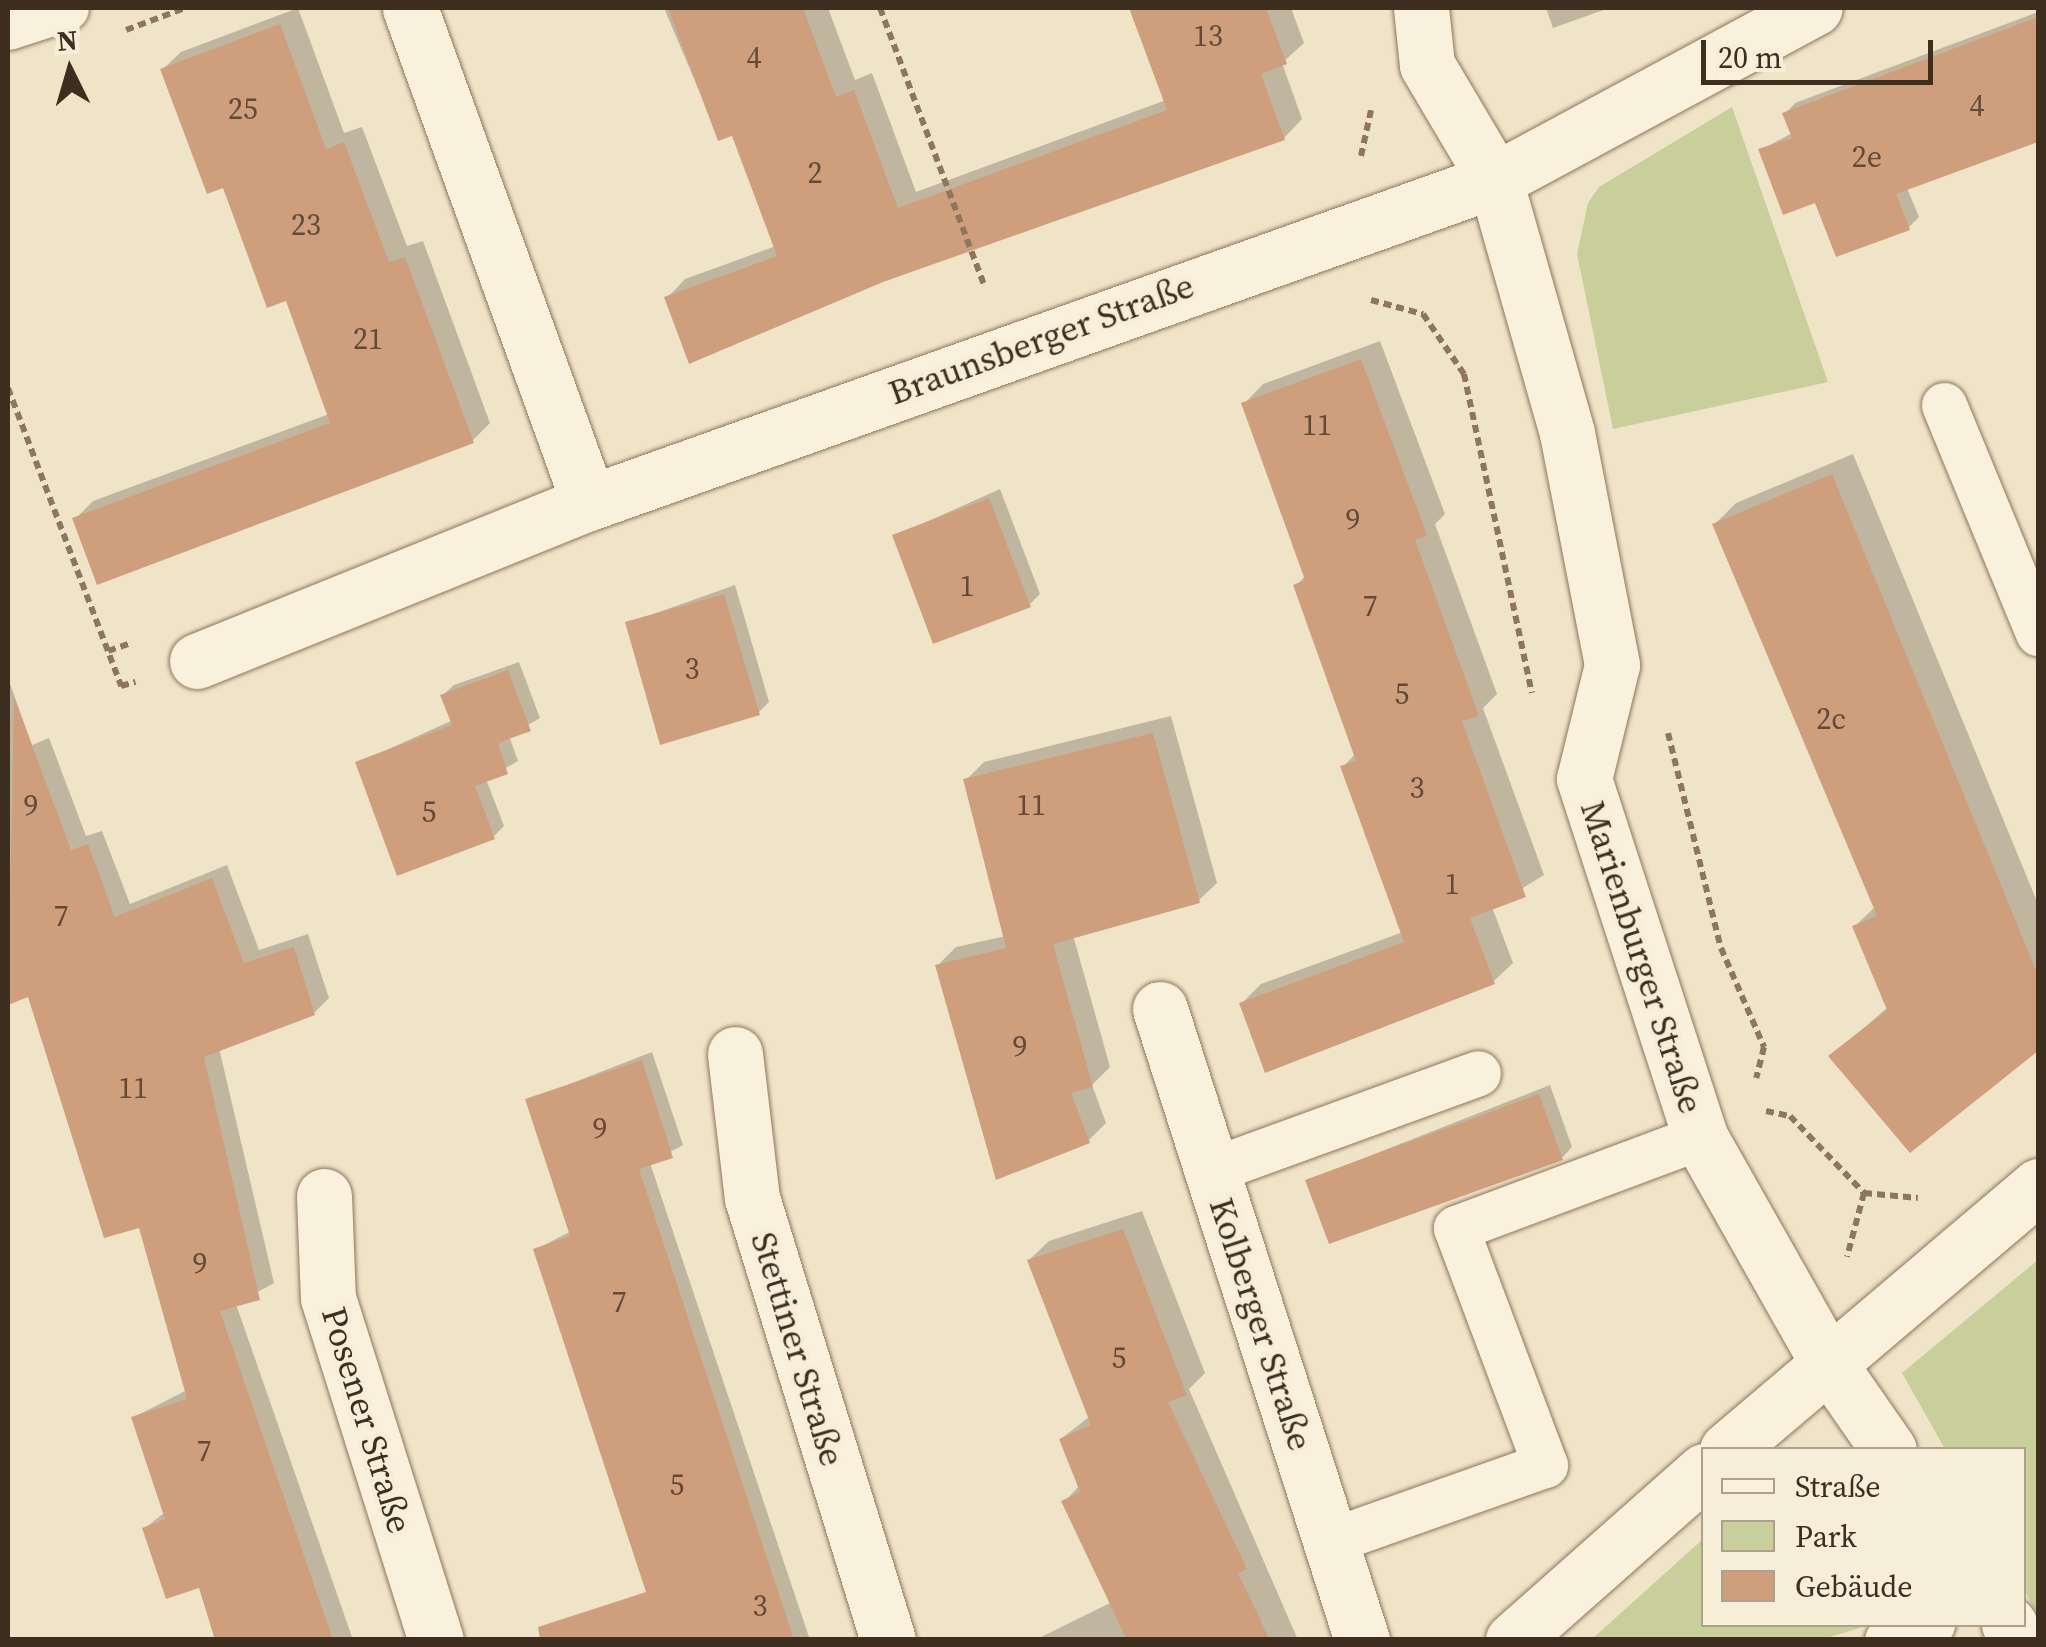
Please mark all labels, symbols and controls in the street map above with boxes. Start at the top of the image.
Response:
house number: 13 [1193,18,1223,54]
north arrow [20,20,120,120]
text: N [56,20,79,60]
scale bar [1706,20,1938,82]
text: 20 m [1718,37,1782,78]
house number: 4 [747,40,761,76]
house number: 4 [1970,88,1984,124]
house number: 25 [228,91,258,127]
house number: 2e [1852,139,1882,175]
house number: 2 [808,155,822,191]
house number: 23 [291,207,321,243]
street label: Braunsberger Straße [883,264,1199,414]
house number: 21 [353,321,383,357]
house number: 11 [1302,407,1332,443]
house number: 9 [1346,502,1360,538]
house number: 1 [960,568,974,604]
house number: 7 [1363,588,1377,624]
house number: 3 [685,651,699,687]
house number: 5 [1395,676,1409,712]
house number: 2c [1816,701,1846,737]
house number: 3 [1410,770,1424,806]
house number: 11 [1016,787,1046,823]
house number: 9 [24,788,38,824]
house number: 5 [422,794,436,830]
street label: Marienburger Straße [1572,796,1712,1118]
house number: 1 [1445,866,1459,902]
house number: 7 [54,898,68,934]
house number: 9 [1013,1029,1027,1065]
house number: 11 [118,1070,148,1106]
house number: 9 [593,1111,607,1147]
street label: Kolberger Straße [1200,1193,1322,1455]
street label: Stettiner Straße [743,1227,853,1471]
house number: 9 [193,1246,207,1282]
house number: 7 [612,1284,626,1320]
street label: Posener Straße [313,1302,421,1538]
house number: 5 [1112,1340,1126,1376]
house number: 7 [197,1433,211,1469]
legend [1701,1447,2026,1627]
text: Straße [1795,1466,1881,1507]
house number: 5 [670,1467,684,1503]
text: Park [1795,1516,1857,1557]
text: Gebäude [1795,1566,1913,1607]
house number: 3 [753,1588,767,1624]

